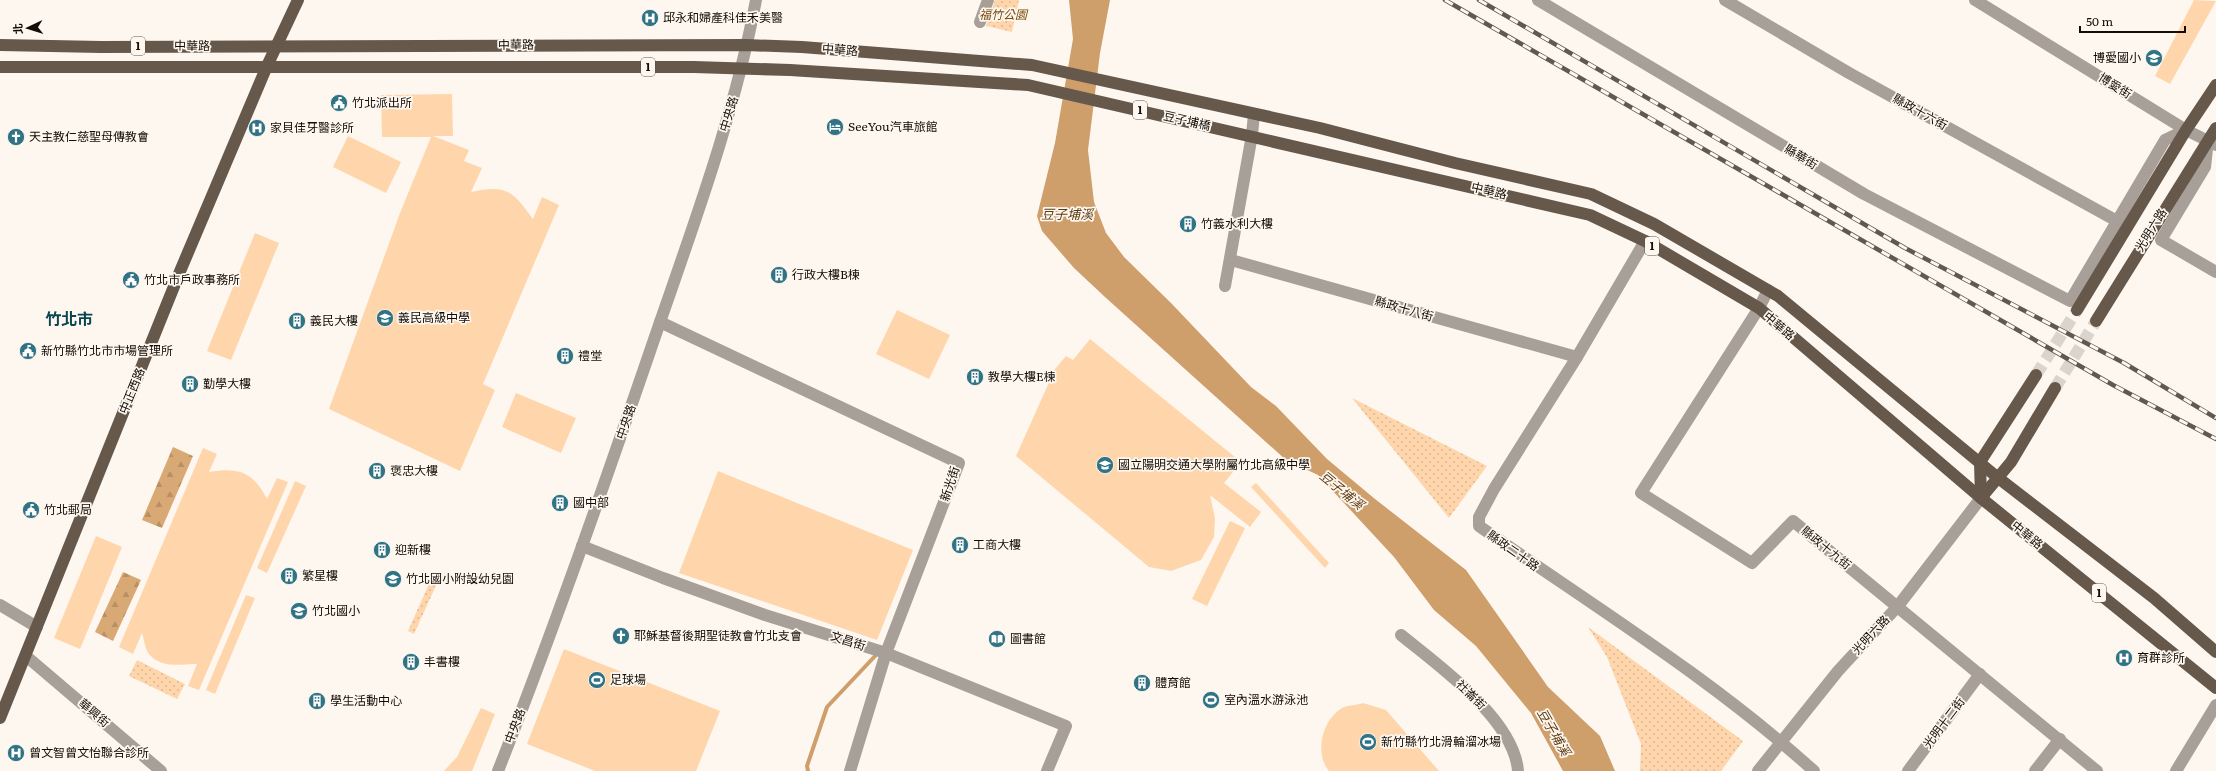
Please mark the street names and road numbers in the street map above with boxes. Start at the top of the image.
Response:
street label: 中華路 [498,35,534,53]
street label: 中華路 [174,36,210,54]
road number: 1 [131,37,145,55]
street label: 中華路 [821,39,859,59]
road number: 1 [641,58,655,76]
street label: 博愛街 [2095,68,2136,102]
street label: 縣政十六街 [1890,89,1951,134]
street label: 中央路 [714,94,742,134]
road number: 1 [1133,101,1147,119]
street label: 豆子埔橋 [1162,106,1213,134]
street label: 縣華街 [1781,139,1822,173]
street label: 中華路 [1470,177,1509,203]
street label: 光明六路 [2130,204,2171,255]
road number: 1 [1645,237,1659,255]
street label: 縣政十八街 [1373,291,1436,325]
street label: 中華路 [1760,307,1799,344]
street label: 中正西路 [114,365,148,416]
street label: 中央路 [611,402,639,442]
street label: 新光街 [935,464,963,504]
street label: 中華路 [2008,516,2047,553]
street label: 縣政十九街 [1798,521,1856,573]
street label: 縣政二十路 [1484,526,1543,575]
road number: 1 [2092,584,2106,602]
street label: 光明六路 [1847,611,1893,658]
street label: 文昌街 [828,626,868,654]
street label: 社崙街 [1452,675,1491,713]
street label: 光明十二街 [1918,693,1968,752]
street label: 華興街 [75,694,114,731]
street label: 中央路 [499,706,529,746]

